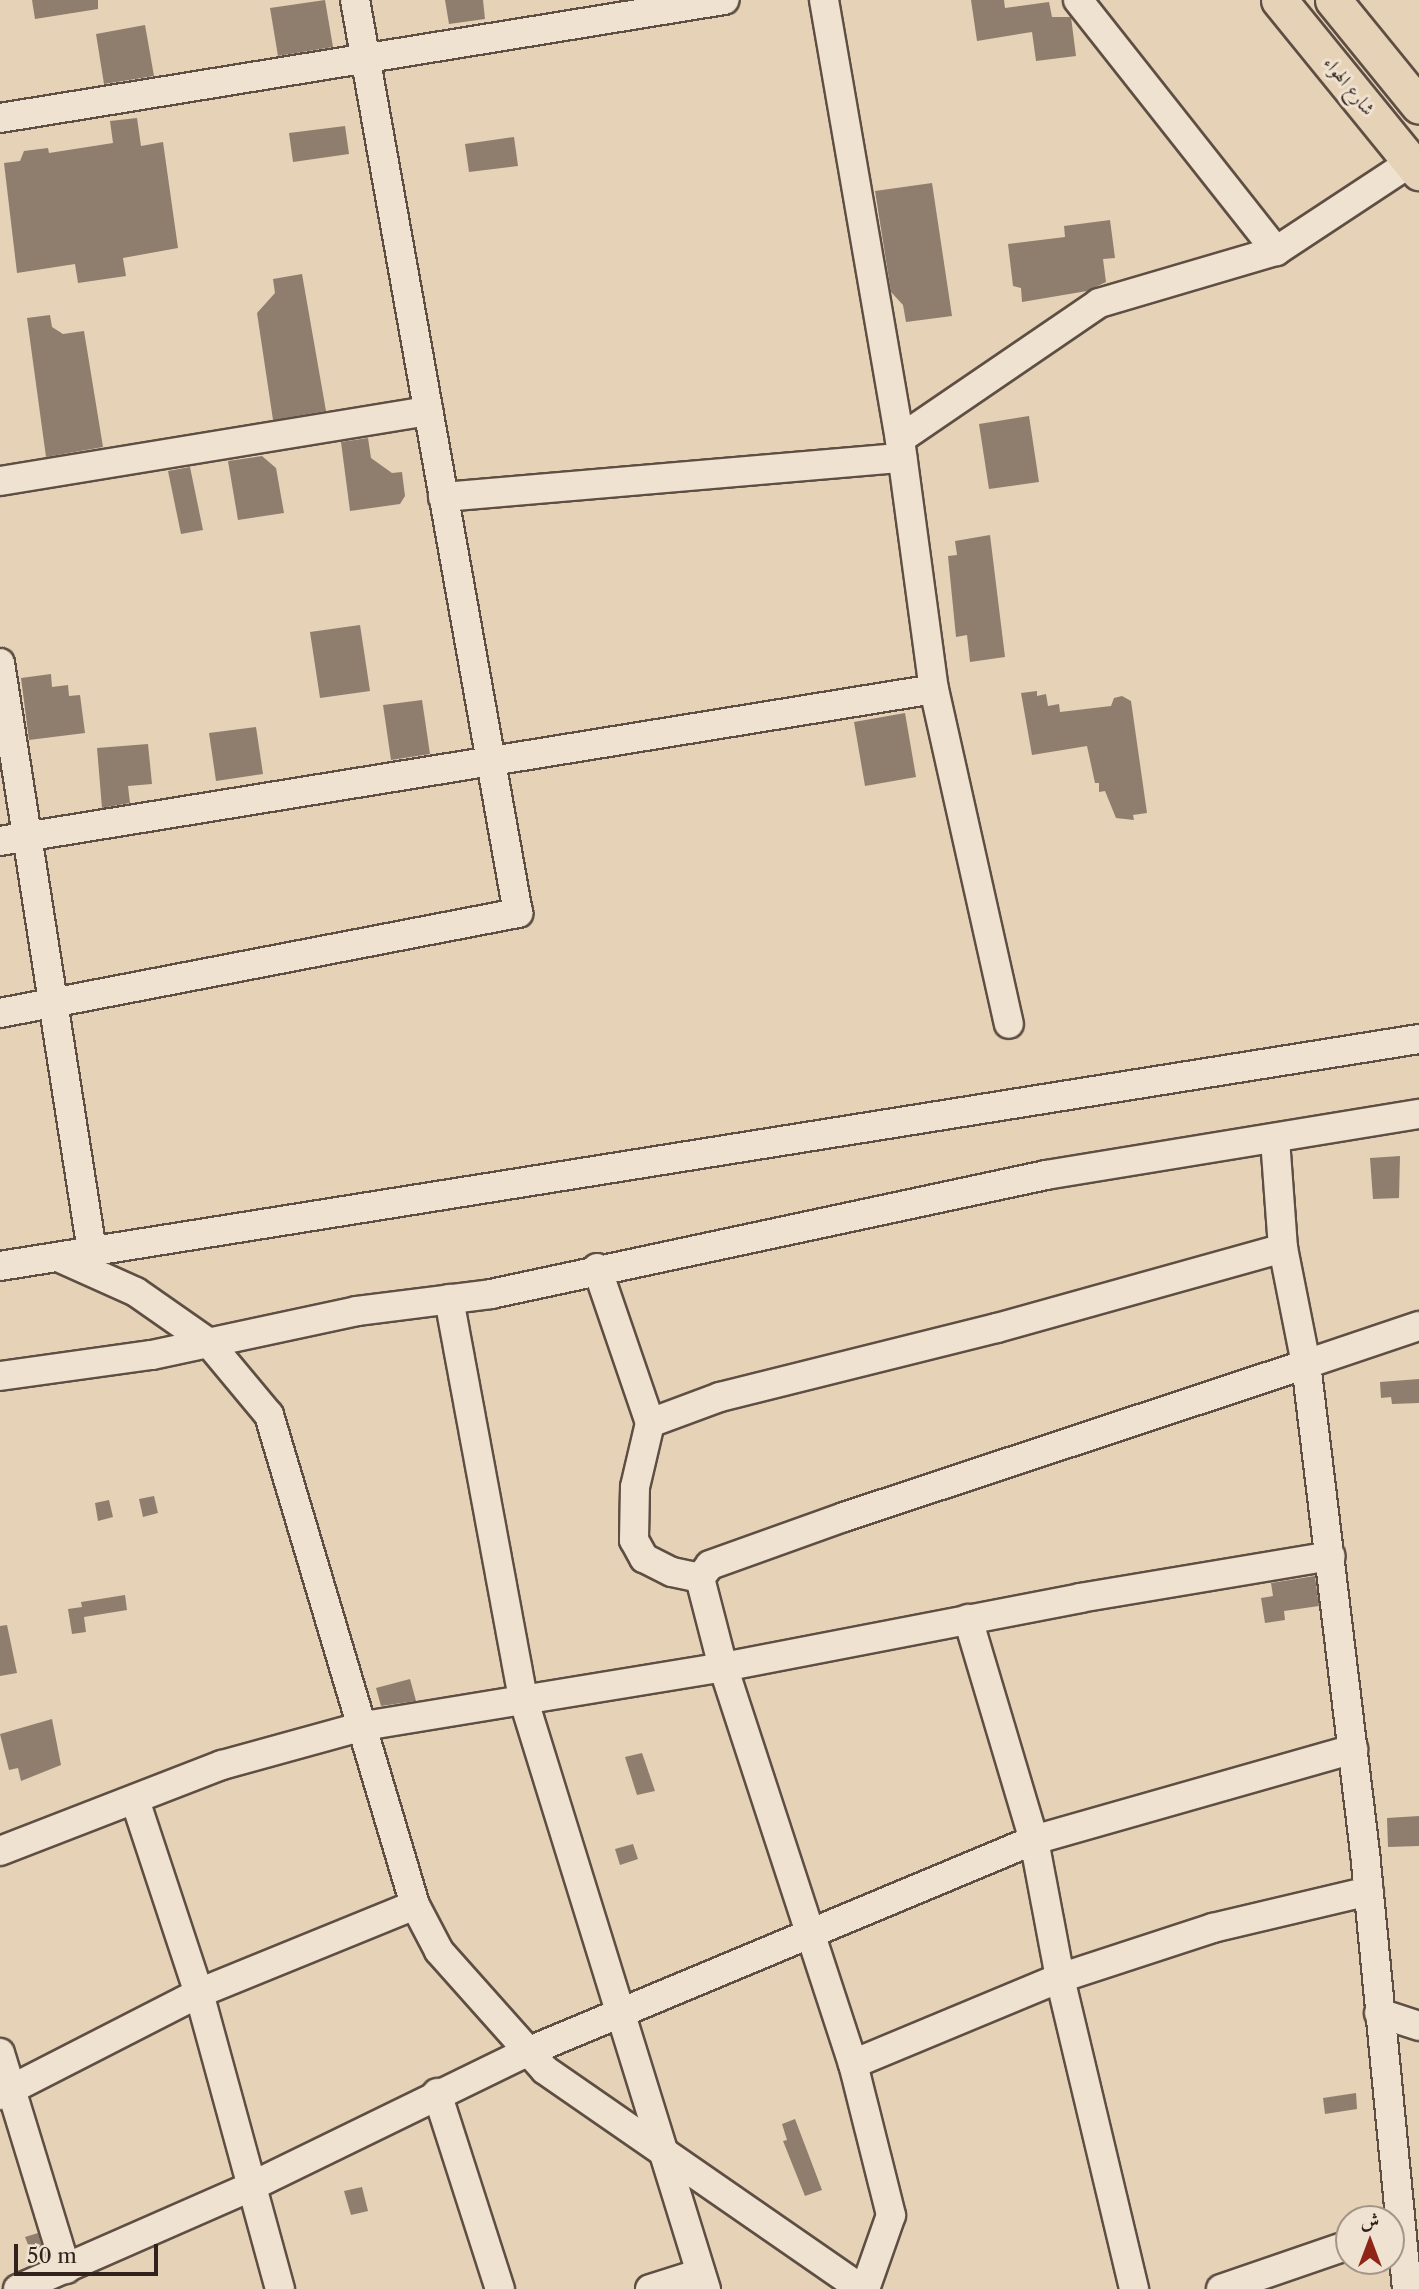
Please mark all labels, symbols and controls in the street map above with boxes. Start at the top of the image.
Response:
street label: شارع الهواء [1318,52,1380,120]
north arrow [1335,2205,1405,2275]
text: ش [1361,2209,1379,2232]
scale bar [18,2230,161,2274]
text: 50 m [27,2243,77,2268]

